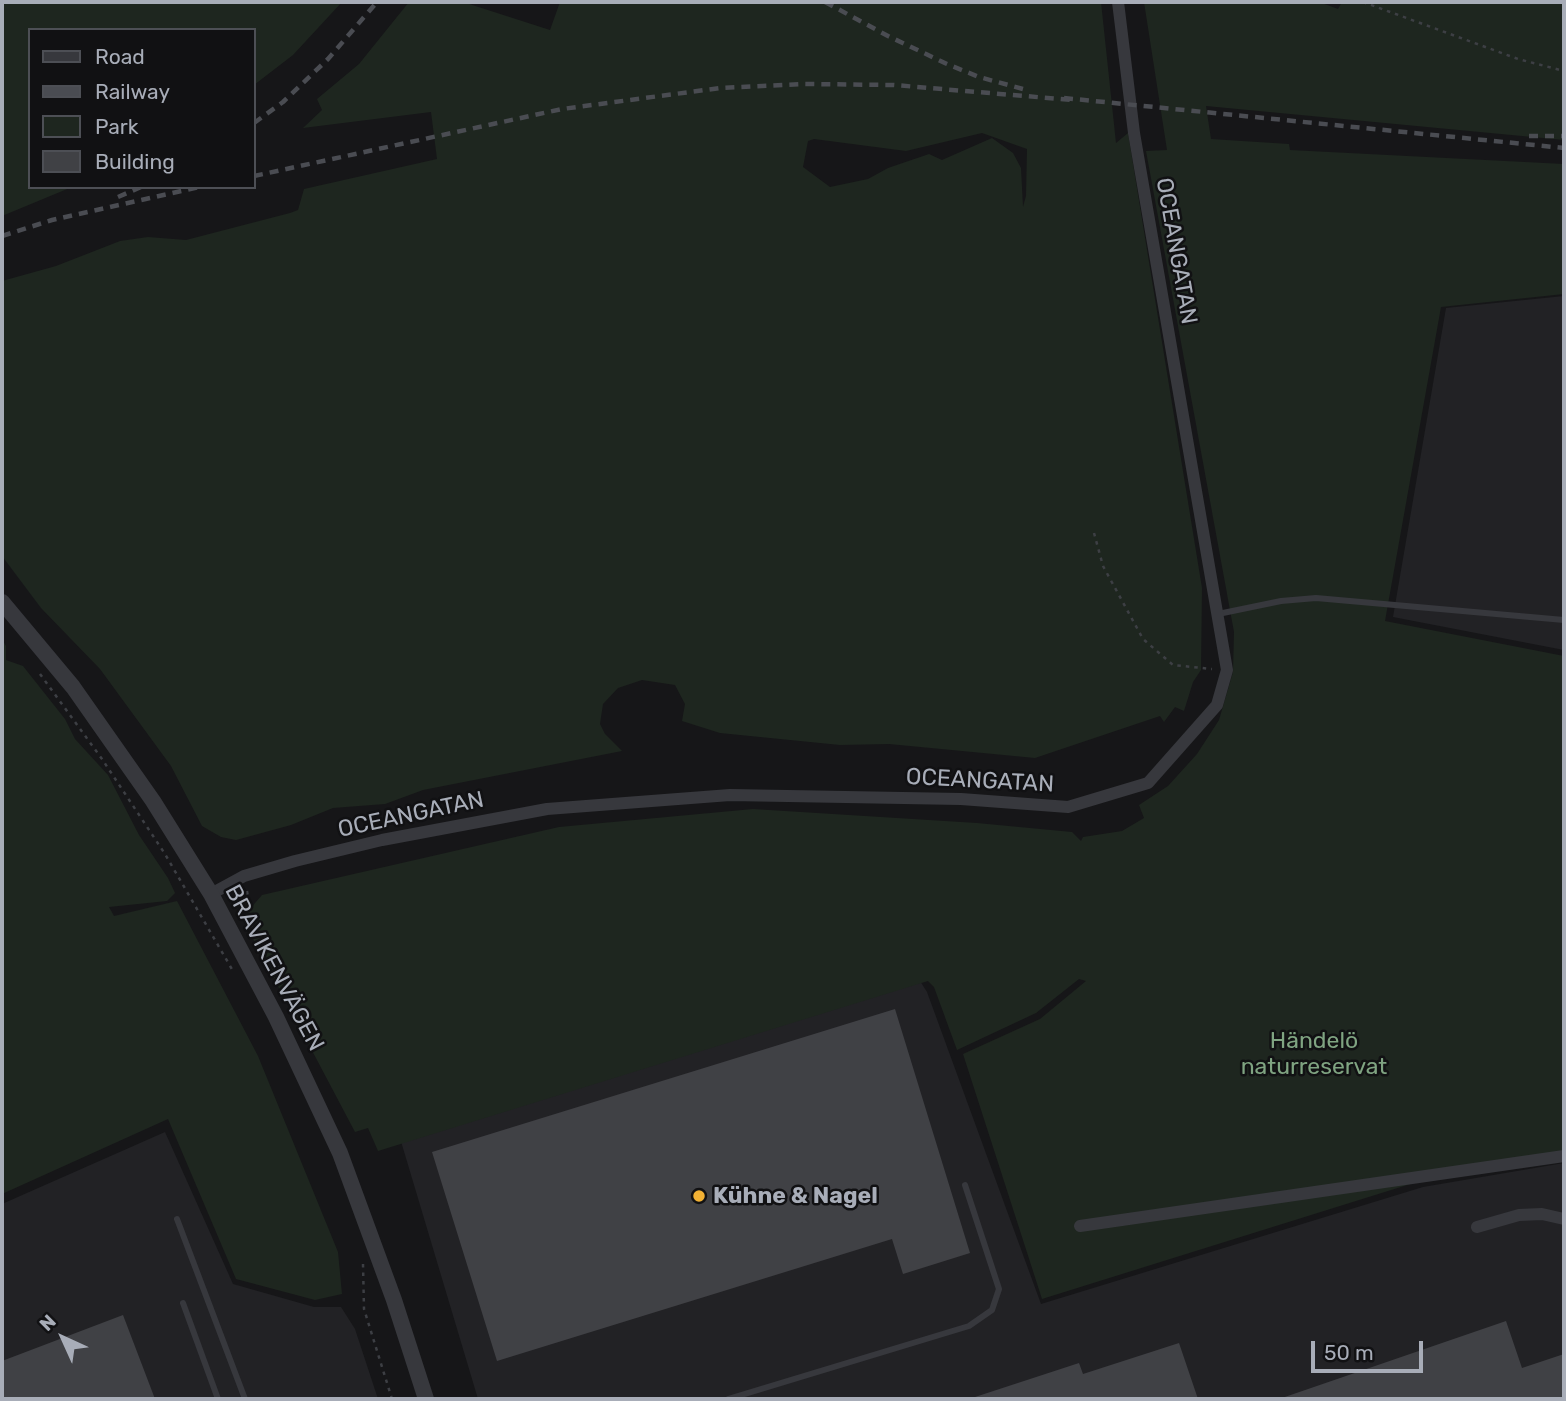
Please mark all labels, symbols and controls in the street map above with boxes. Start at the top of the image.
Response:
legend [28,28,256,189]
text: Road [95,44,145,69]
text: Railway [95,79,170,104]
text: Park [95,114,139,139]
text: Building [95,149,175,174]
street label: OCEANGATAN [1150,176,1202,326]
street label: OCEANGATAN [905,763,1055,799]
street label: OCEANGATAN [336,786,486,844]
street label: BRAVIKENVÄGEN [219,880,329,1056]
park label: Händelö naturreservat [1241,1027,1387,1081]
place label: Kühne & Nagel [713,1182,878,1210]
marker: Kühne & Nagel [691,1188,707,1204]
north arrow [28,1303,98,1373]
text: N [35,1310,61,1336]
scale bar [1314,1328,1426,1372]
text: 50 m [1324,1340,1374,1365]

